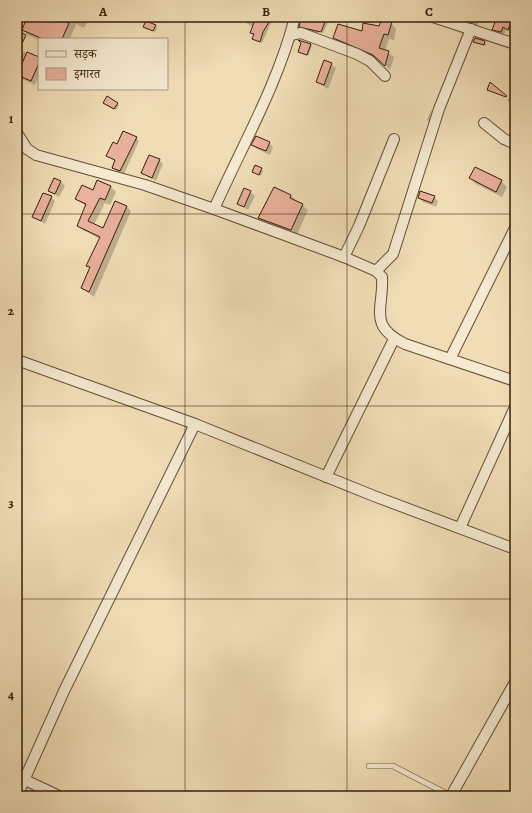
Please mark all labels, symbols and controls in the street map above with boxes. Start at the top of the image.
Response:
text: A [98,3,108,20]
text: B [262,3,270,20]
text: C [425,3,433,20]
legend [38,38,168,90]
text: सड़क [73,46,98,62]
text: इमारत [73,66,101,82]
text: 1 [9,110,14,127]
text: 2 [8,302,15,319]
text: 3 [8,494,14,511]
text: 4 [8,686,14,703]

